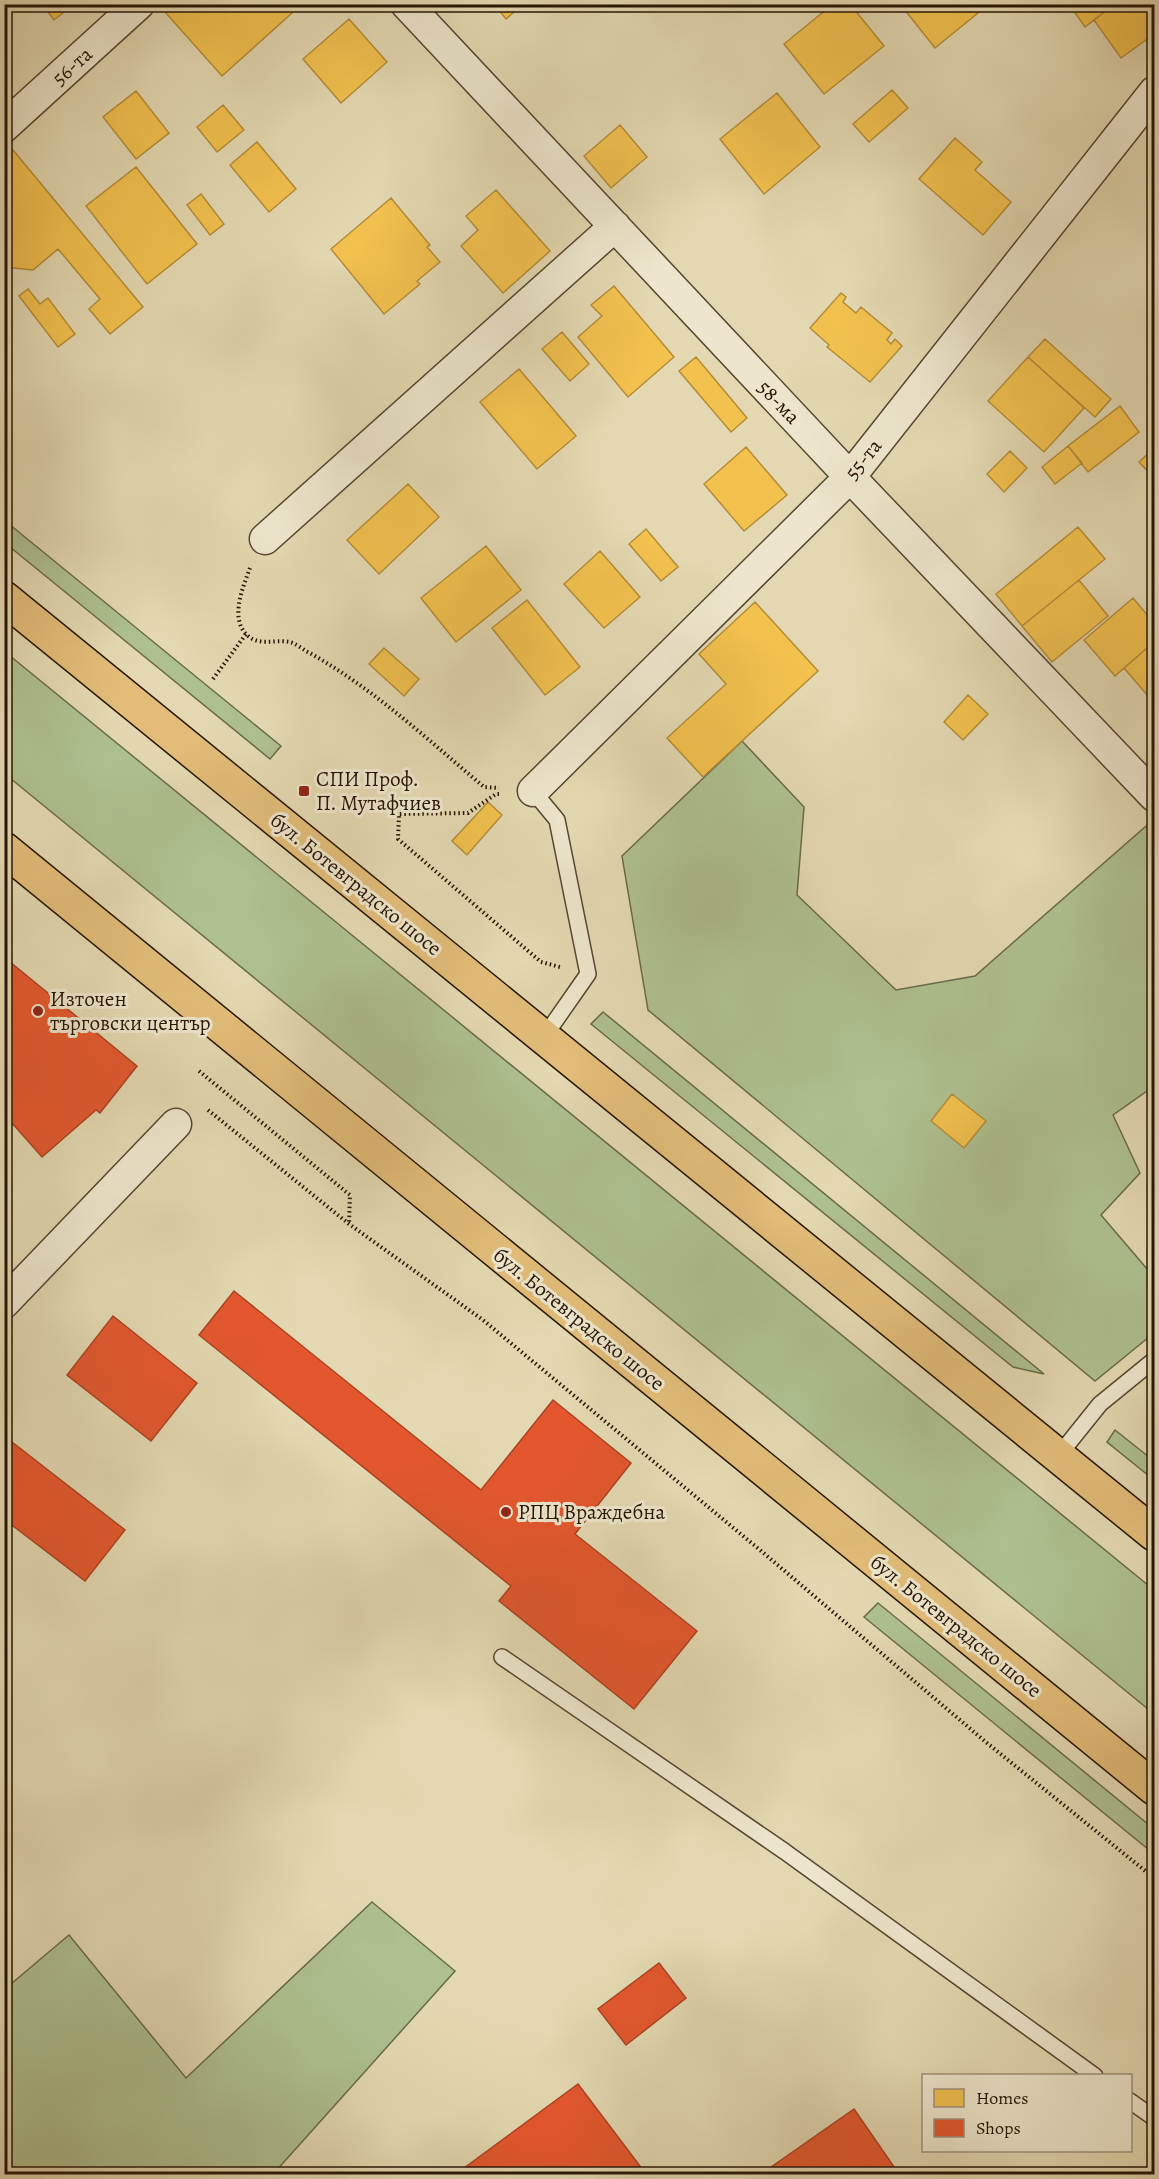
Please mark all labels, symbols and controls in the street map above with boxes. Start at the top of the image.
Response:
street label: 56-та [46,40,99,92]
street label: 58-ма [751,374,807,430]
street label: 55-та [838,432,888,485]
place label: СПИ Проф. П. Мутафчиев [316,765,441,817]
marker: СПИ Проф. П. Мутафчиев [297,784,311,798]
street label: бул. Ботевградско шосе [264,806,448,962]
place label: Източен търговски център [50,985,211,1037]
marker: Източен търговски център [31,1004,45,1018]
street label: бул. Ботевградско шосе [487,1241,671,1397]
place label: РПЦ Враждебна [518,1498,666,1526]
marker: РПЦ Враждебна [499,1505,513,1519]
street label: бул. Ботевградско шосе [864,1548,1048,1704]
legend [922,2074,1132,2152]
text: Homes [976,2086,1028,2110]
text: Shops [976,2116,1021,2140]

